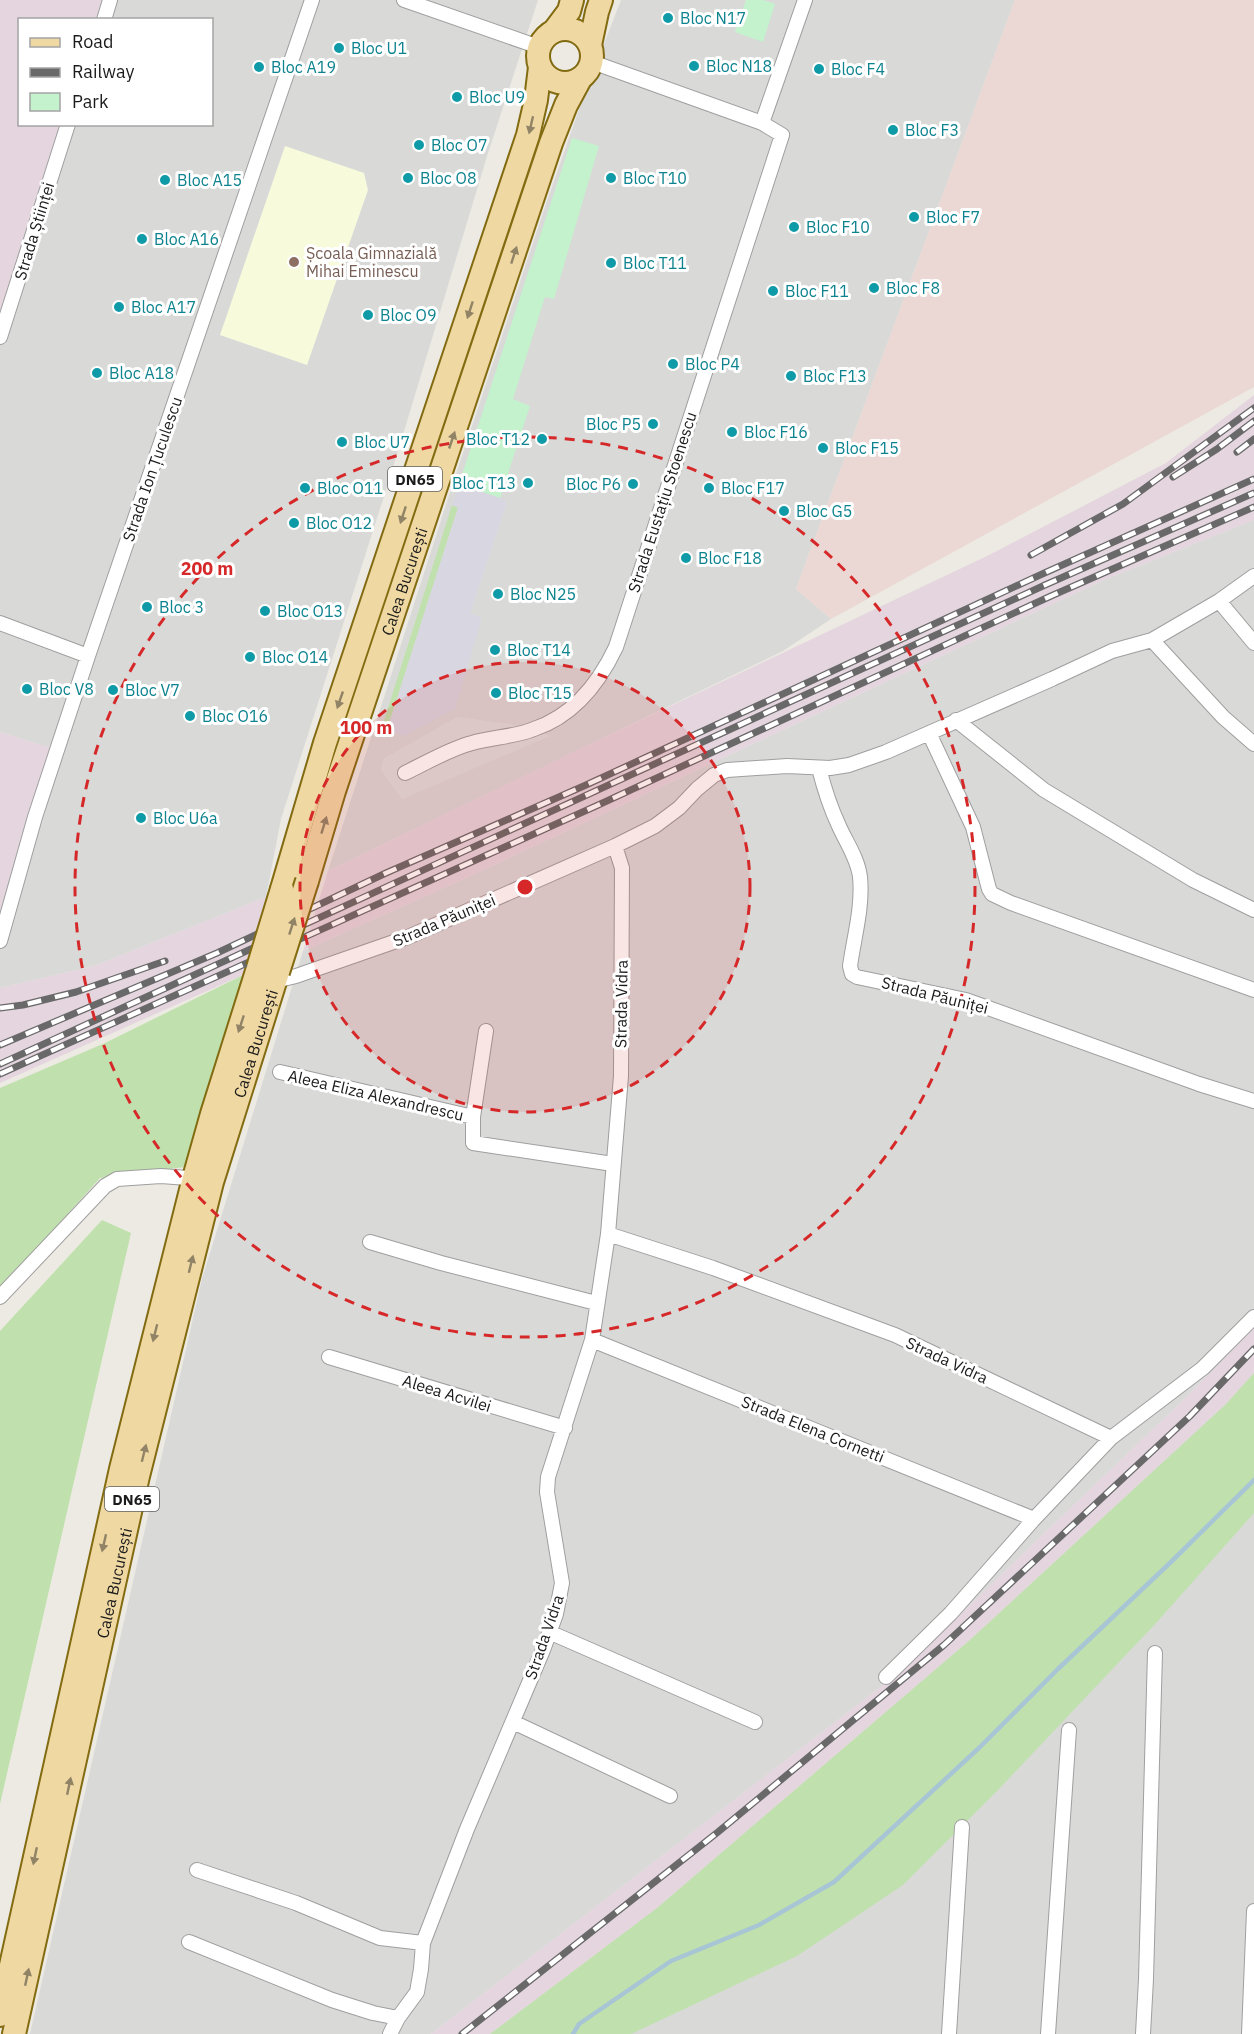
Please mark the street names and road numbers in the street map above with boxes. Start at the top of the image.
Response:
street label: Strada Științei [10,180,59,283]
street label: Strada Ion Țuculescu [118,394,187,544]
street label: Strada Eustațiu Stoenescu [623,409,702,595]
road number: DN65 [388,467,442,491]
street label: Calea București [377,525,432,638]
street label: Strada Păuniței [390,889,499,952]
street label: Strada Vidra [610,959,632,1048]
street label: Strada Păuniței [879,972,991,1019]
street label: Calea București [229,987,282,1100]
street label: Aleea Eliza Alexandrescu [286,1065,466,1125]
street label: Strada Vidra [903,1332,992,1388]
street label: Aleea Acvilei [400,1370,494,1416]
street label: Strada Elena Cornetti [739,1391,887,1467]
road number: DN65 [105,1487,159,1511]
street label: Calea București [92,1526,136,1640]
street label: Strada Vidra [520,1592,568,1682]

